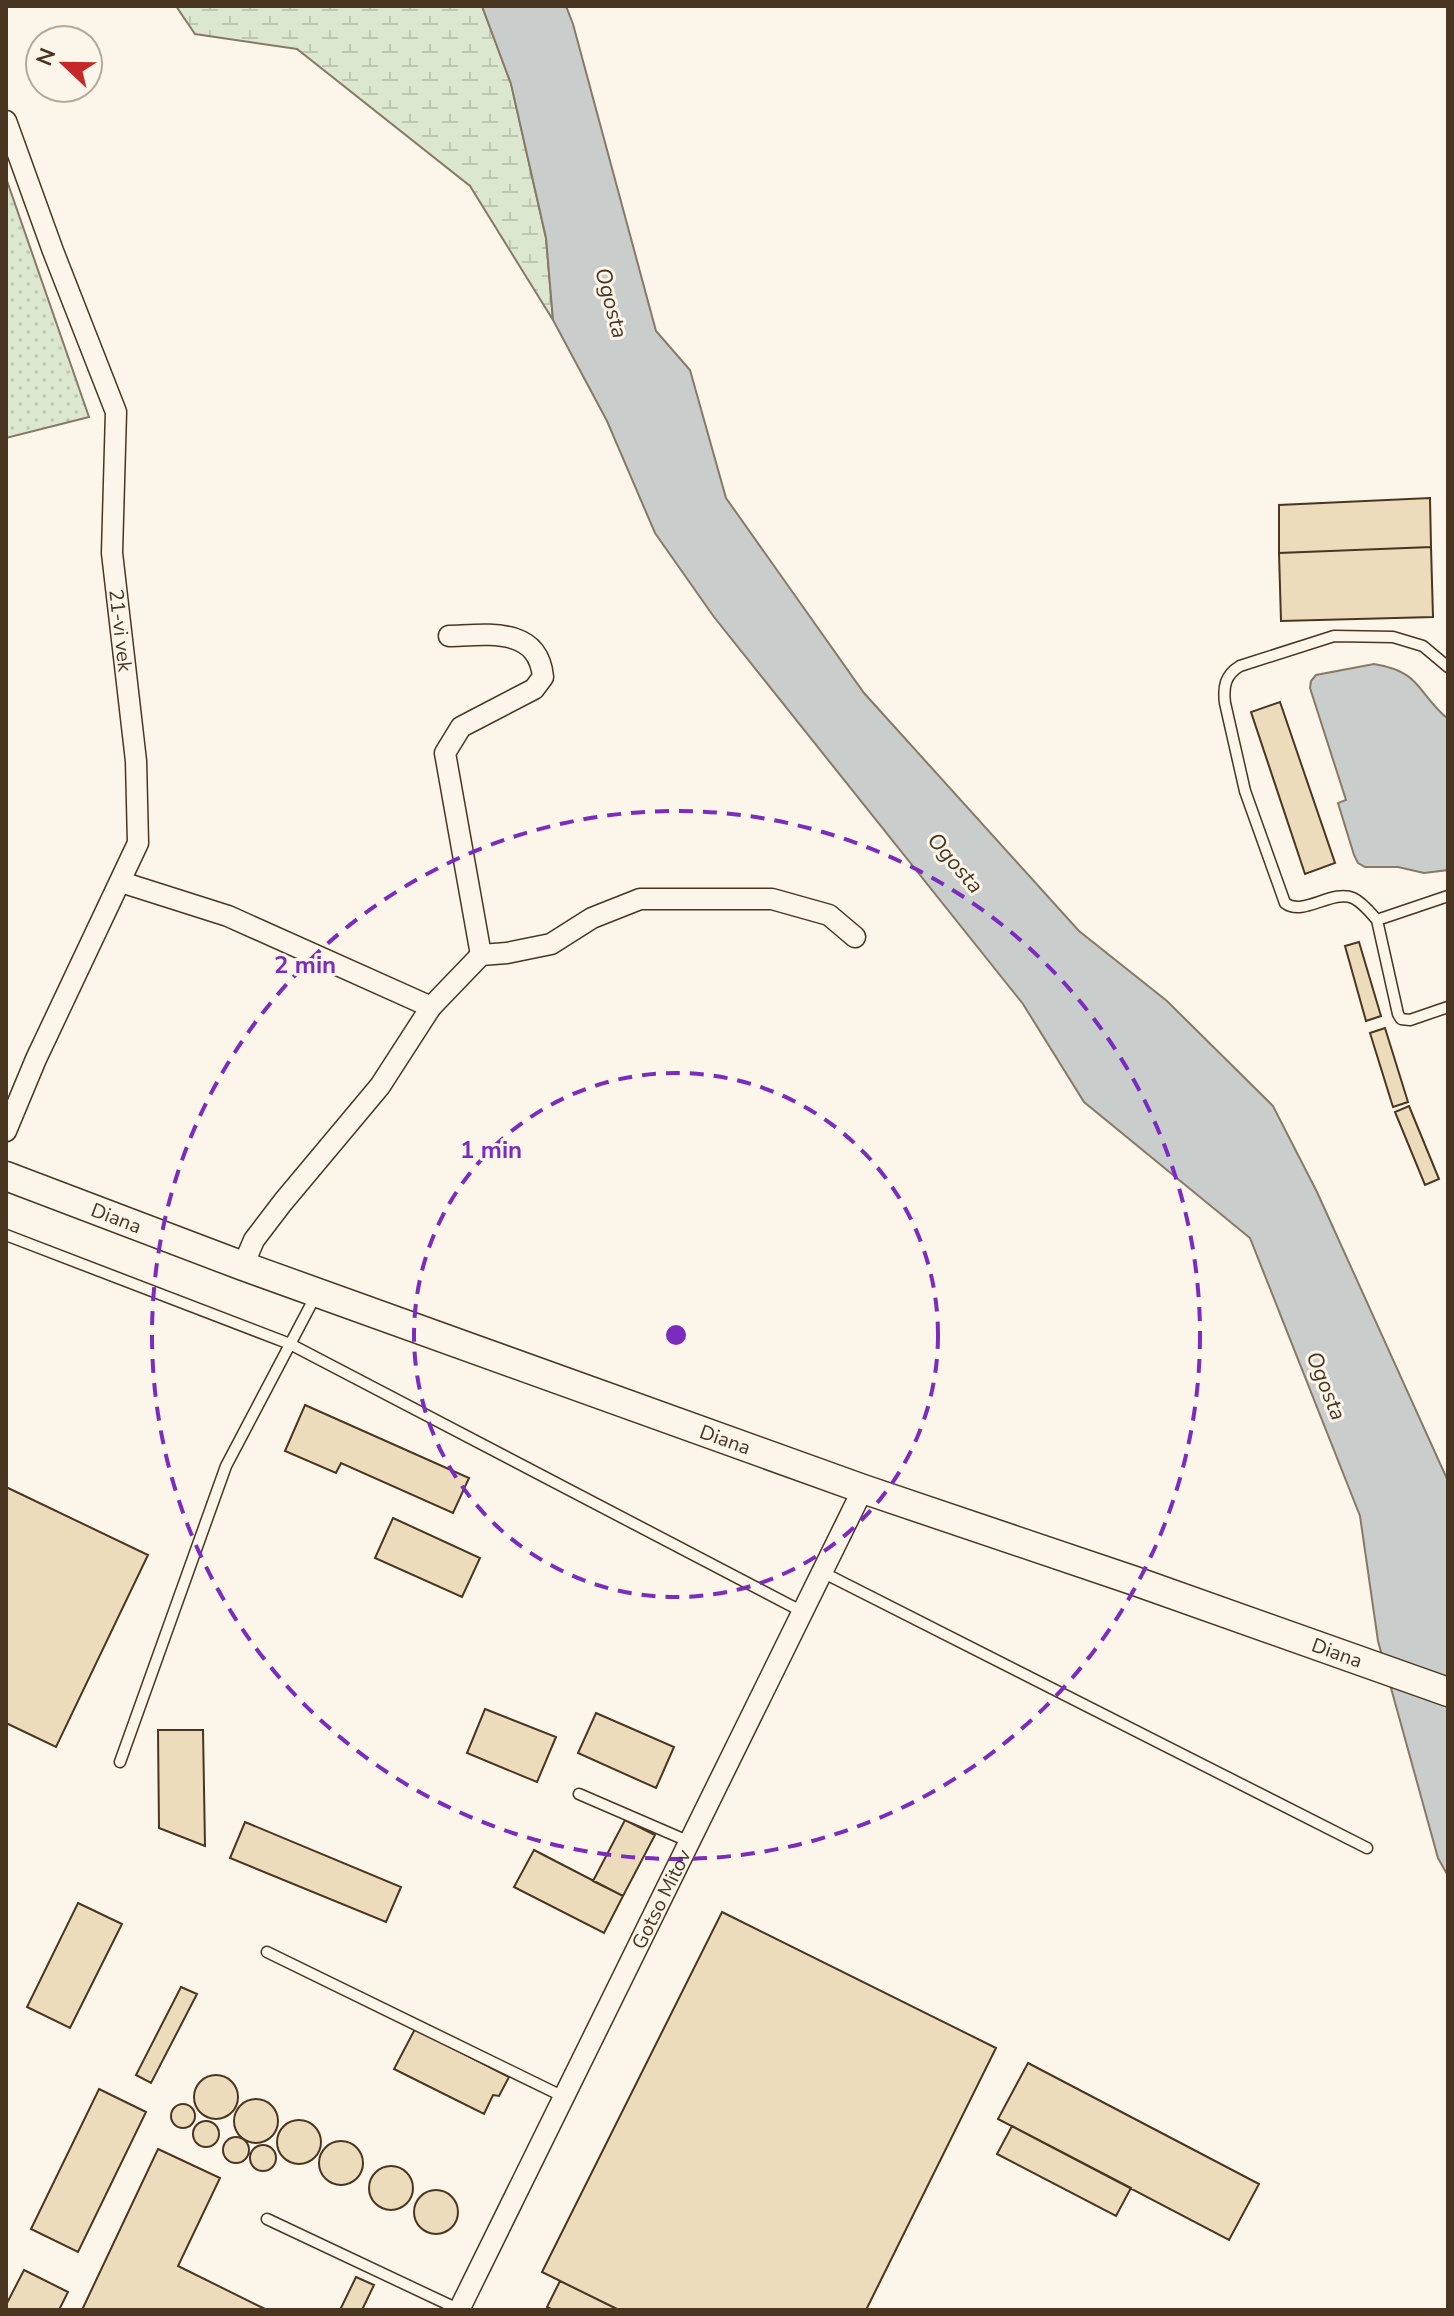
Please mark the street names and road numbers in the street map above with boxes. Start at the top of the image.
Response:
street label: 21-vi vek [103,588,139,674]
street label: Diana [87,1196,145,1240]
street label: Diana [696,1418,754,1461]
street label: Diana [1308,1631,1366,1674]
street label: Gotso Mitov [625,1844,698,1954]

